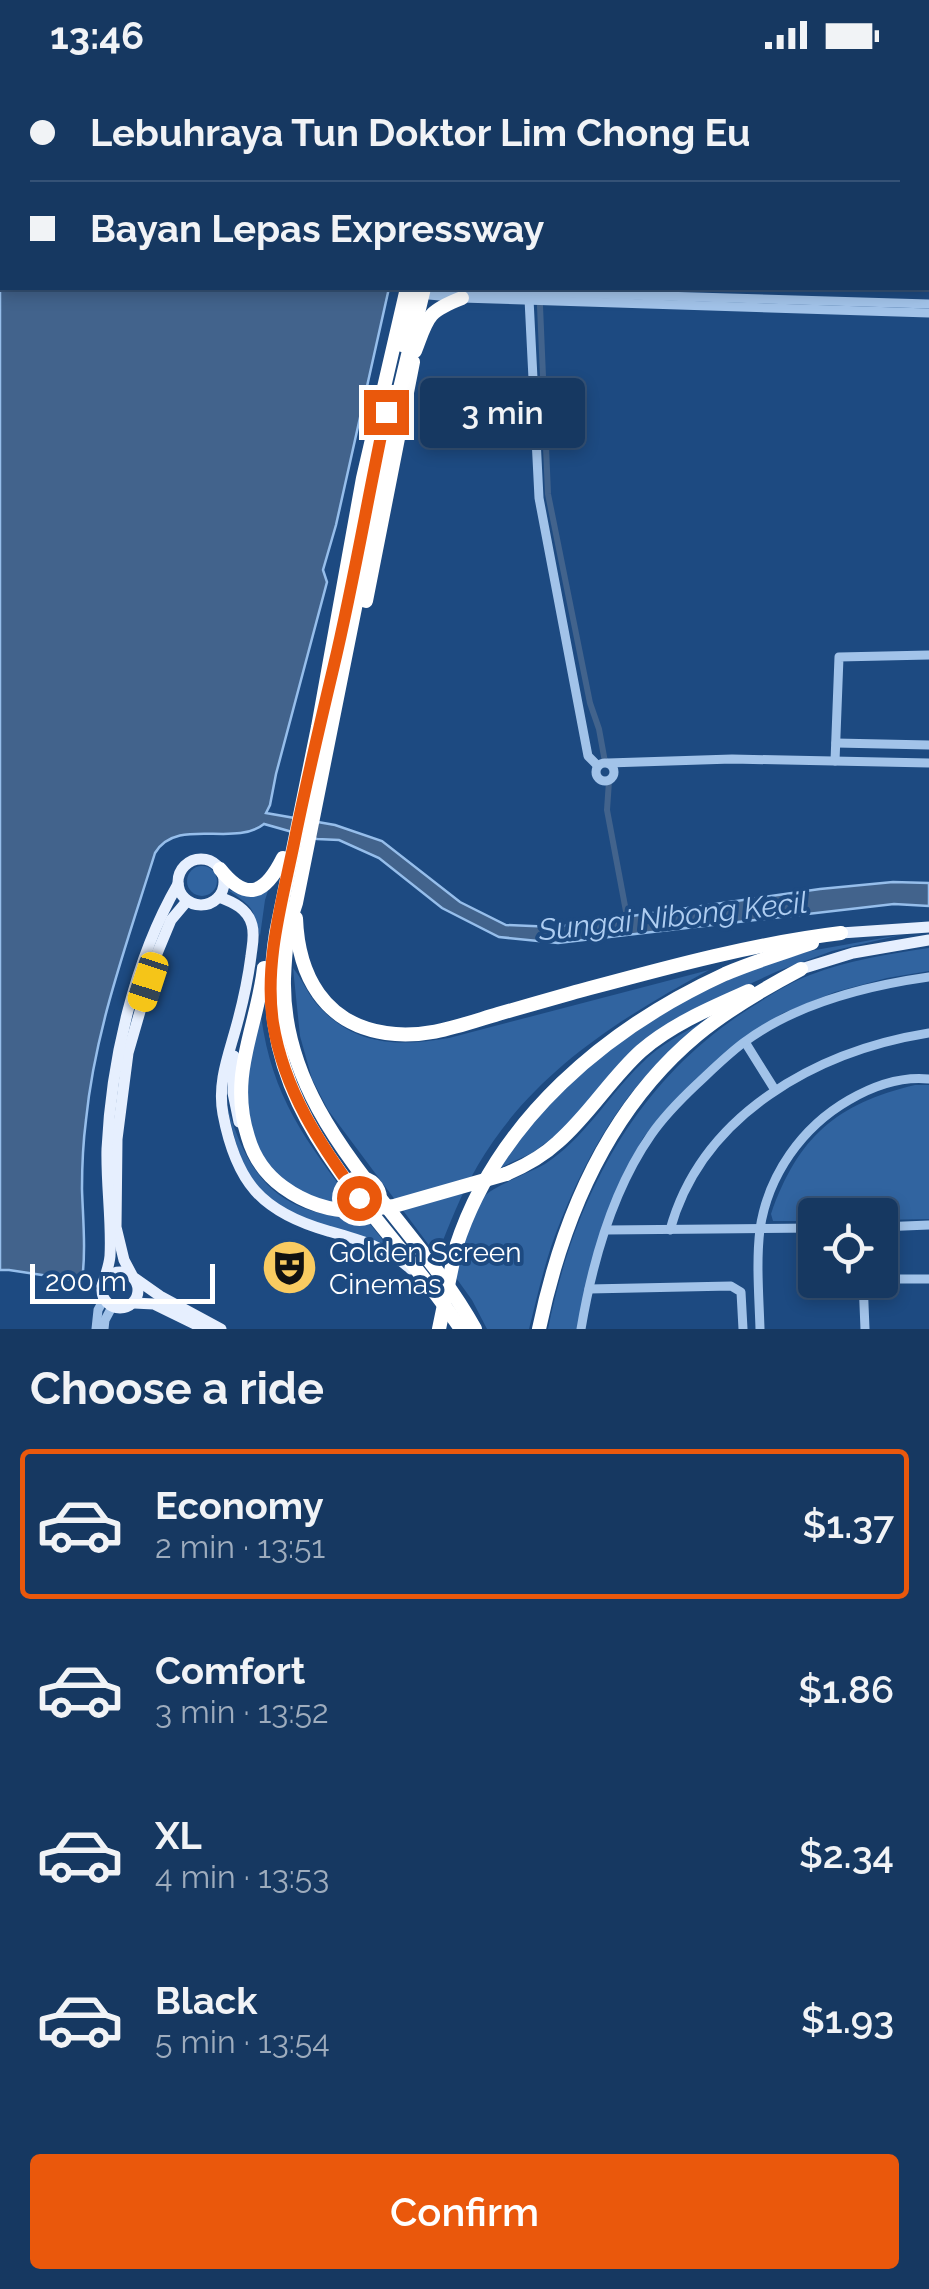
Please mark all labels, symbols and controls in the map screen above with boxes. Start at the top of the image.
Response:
text: 13:46 [50,13,144,58]
text: Lebuhraya Tun Doktor Lim Chong Eu [90,110,751,155]
text: Bayan Lepas Expressway [90,206,545,251]
callout: 3 min [421,377,586,447]
route end [364,390,409,435]
text: 3 min [462,394,543,431]
water label: Sungai Nibong Kecil [536,884,809,948]
car [124,949,172,1015]
route start [337,1176,382,1221]
map controls [798,1198,898,1298]
button: locate [798,1198,898,1298]
place label: Golden Screen Cinemas [329,1236,522,1301]
theatre icon: Golden Screen Cinemas [260,1238,320,1298]
scale bar [30,1259,215,1304]
text: 200 m [45,1265,127,1298]
text: Choose a ride [30,1362,324,1415]
icon: car [35,1479,125,1569]
text: Economy [155,1483,324,1528]
text: $1.37 [802,1502,894,1547]
text: 2 min · 13:51 [155,1528,325,1565]
icon: car [35,1644,125,1734]
text: Comfort [155,1648,305,1693]
text: $1.86 [798,1667,894,1712]
text: 3 min · 13:52 [155,1693,329,1730]
icon: car [35,1809,125,1899]
text: XL [155,1813,202,1858]
text: $2.34 [799,1832,894,1877]
text: 4 min · 13:53 [155,1858,329,1895]
icon: car [35,1974,125,2064]
text: Black [155,1978,257,2023]
text: $1.93 [801,1997,894,2042]
text: 5 min · 13:54 [155,2023,330,2060]
button: Confirm [30,2154,899,2269]

